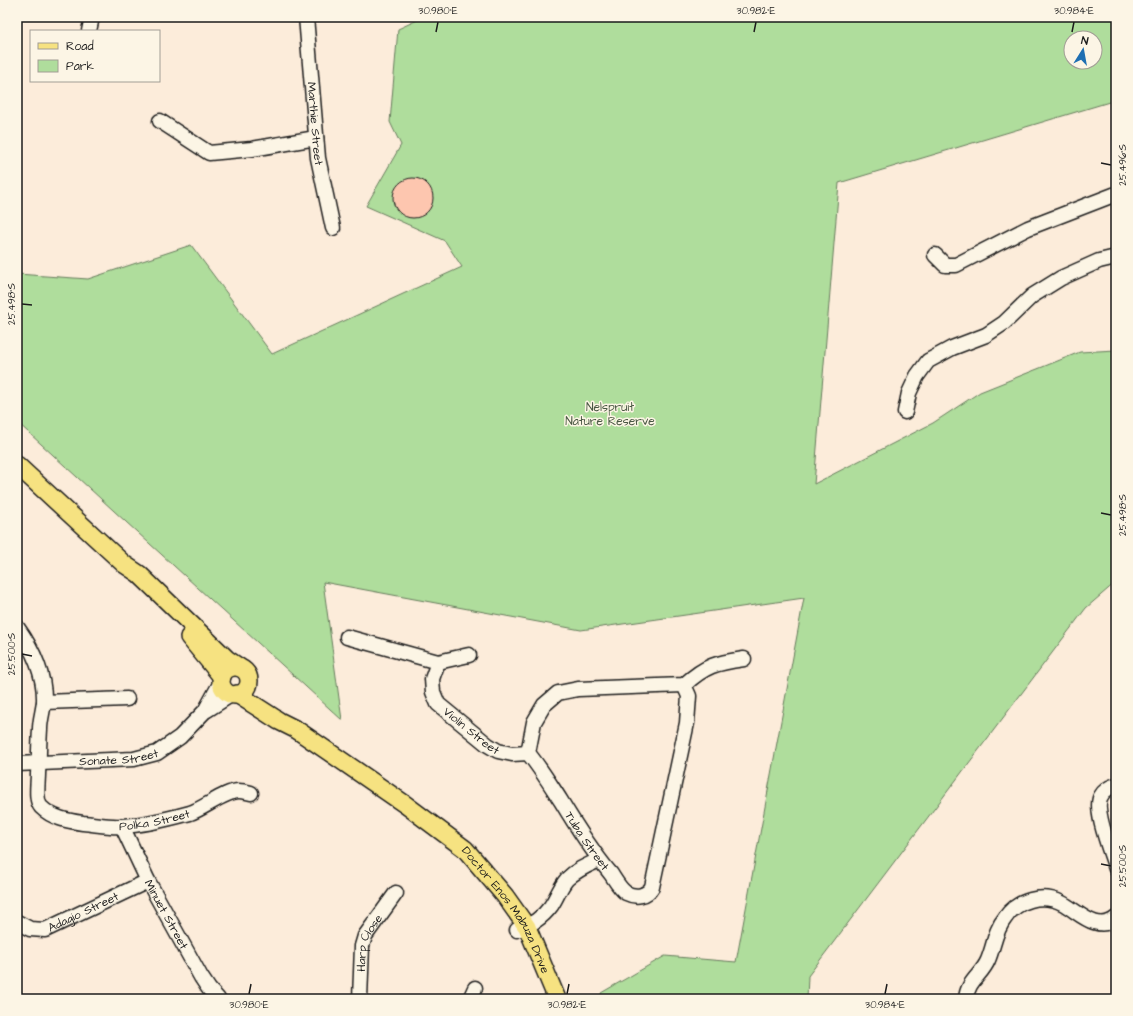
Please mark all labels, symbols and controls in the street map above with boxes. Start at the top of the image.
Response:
text: 30.980°E [418,4,458,18]
text: 30.982°E [737,4,775,18]
text: 30.984°E [1054,4,1094,18]
legend [30,30,160,82]
north arrow [1063,30,1103,70]
text: N [1080,33,1090,49]
text: Road [66,38,94,55]
text: Park [66,58,94,75]
street label: Marthie Street [303,81,327,167]
text: 25.496°S [1116,144,1130,186]
text: 25.498°S [5,283,19,325]
park label: Nelspruit Nature Reserve [565,399,655,430]
text: 25.498°S [1116,494,1130,536]
text: 25.500°S [5,632,19,675]
street label: Violin Street [439,704,503,759]
street label: Sonate Street [79,745,160,770]
street label: Polka Street [119,805,192,835]
street label: Tuba Street [560,808,613,874]
street label: Doctor Enos Mabuza Drive [457,843,554,977]
text: 25.500°S [1116,844,1130,887]
street label: Minuet Street [140,877,192,953]
street label: Adagio Street [45,888,122,936]
street label: Harp Close [353,911,387,972]
text: 30.980°E [229,998,269,1012]
text: 30.982°E [548,998,586,1012]
text: 30.984°E [865,998,905,1012]

